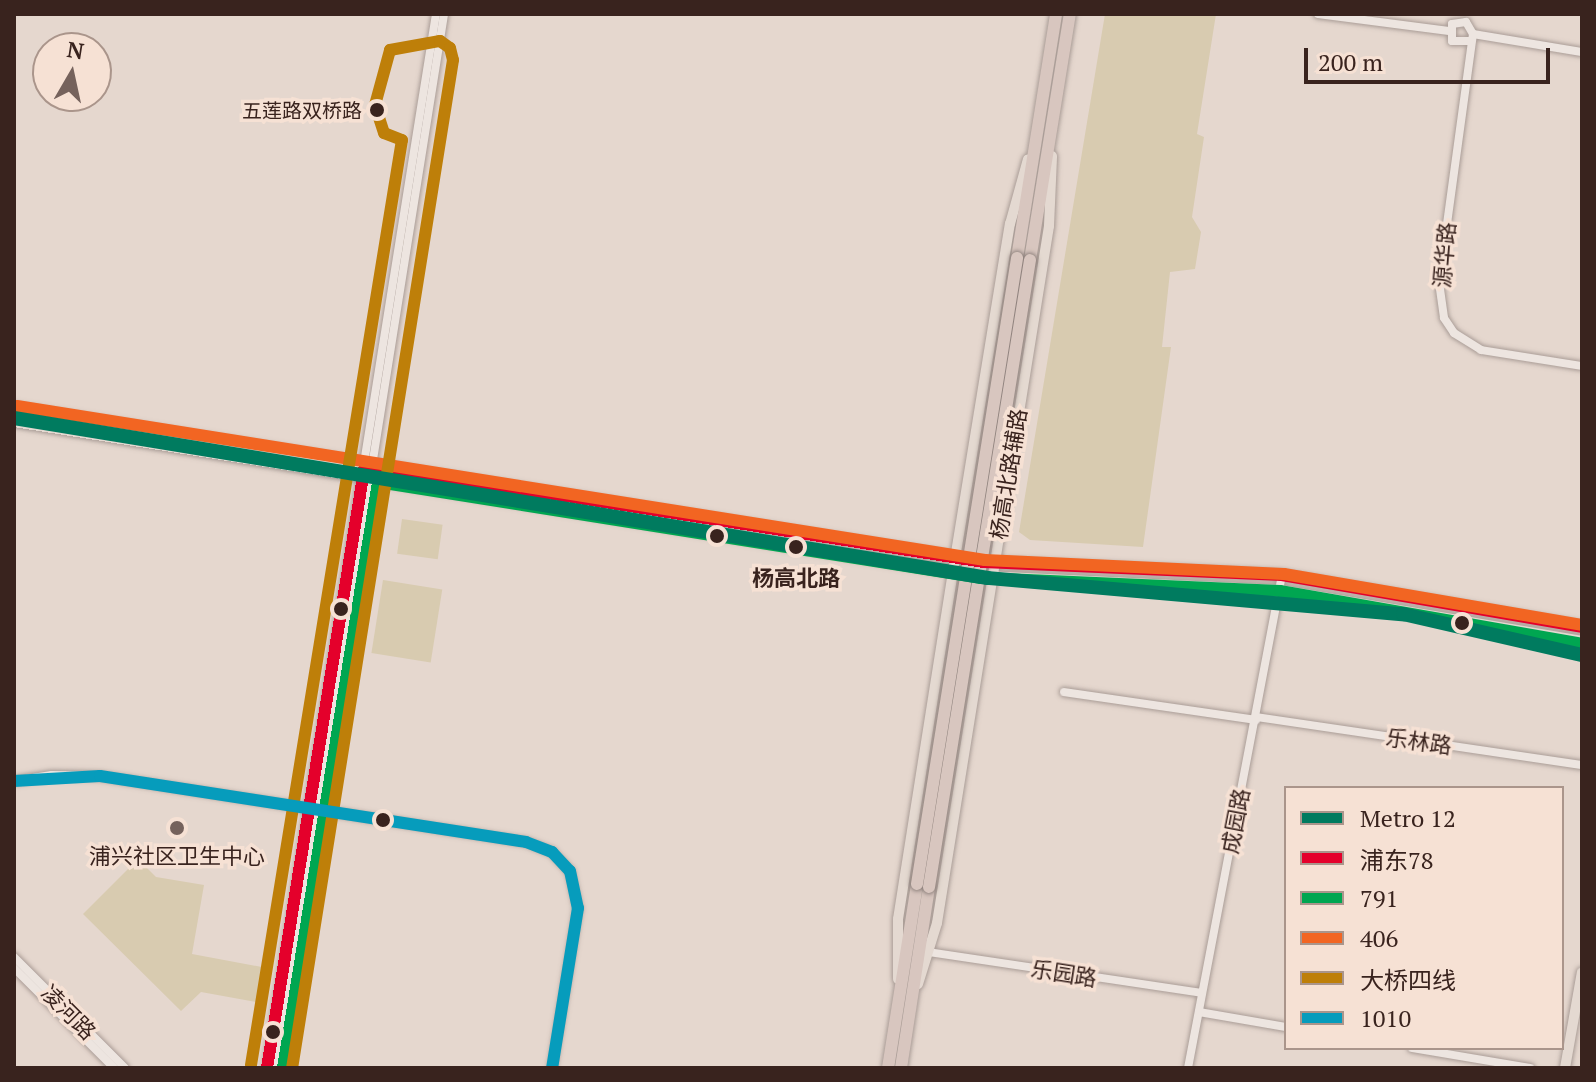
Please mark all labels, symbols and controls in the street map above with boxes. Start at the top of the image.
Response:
north arrow [32,32,112,112]
scale bar [1308,32,1554,82]
text: N [65,34,86,65]
text: 200 m [1318,46,1383,78]
place label: 五莲路双桥路 [242,98,362,122]
marker: 五莲路双桥路 [369,102,385,118]
street label: 源华路 [1428,221,1460,289]
street label: 杨高北路辅路 [985,407,1031,541]
unlabelled marker [709,528,725,544]
marker: 杨高北路 [782,533,810,561]
place label: 杨高北路 [752,565,840,591]
unlabelled marker [333,601,349,617]
unlabelled marker [1454,615,1470,631]
street label: 乐林路 [1384,723,1454,759]
street label: 成园路 [1216,786,1254,856]
legend [1284,786,1564,1050]
text: Metro 12 [1360,802,1456,834]
unlabelled marker [375,812,391,828]
marker: 浦兴社区卫生中心 [166,817,188,839]
place label: 浦兴社区卫生中心 [89,843,265,869]
text: 浦东78 [1360,844,1434,876]
text: 791 [1360,882,1398,914]
text: 406 [1360,922,1398,954]
street label: 乐园路 [1029,955,1099,991]
text: 大桥四线 [1360,964,1456,996]
street label: 凌河路 [36,979,102,1045]
text: 1010 [1360,1002,1411,1034]
unlabelled marker [265,1024,281,1040]

